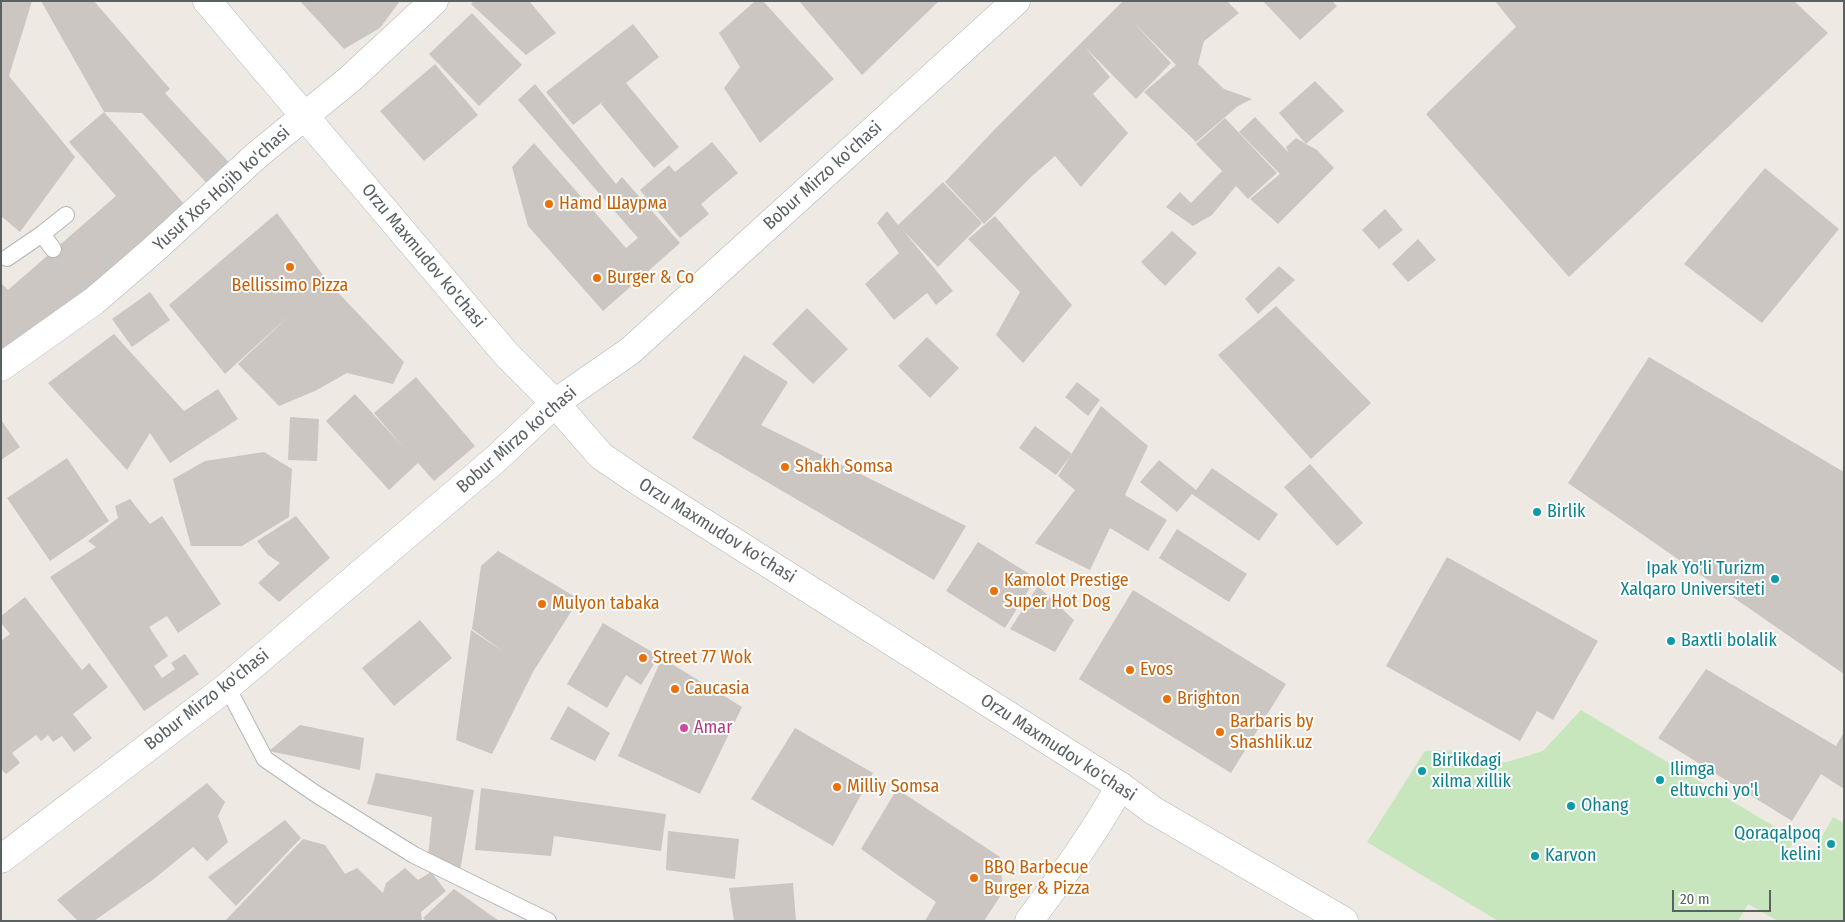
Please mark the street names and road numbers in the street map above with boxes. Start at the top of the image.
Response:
street label: Bobur Mirzo ko'chasi [759,117,887,235]
street label: Yusuf Xos Hojib ko'chasi [149,122,295,256]
street label: Orzu Maxmudov ko'chasi [357,180,489,332]
street label: Bobur Mirzo ko'chasi [453,382,581,498]
street label: Orzu Maxmudov ko'chasi [634,474,800,588]
street label: Bobur Mirzo ko'chasi [140,645,274,755]
street label: Orzu Maxmudov ko'chasi [976,690,1140,806]

